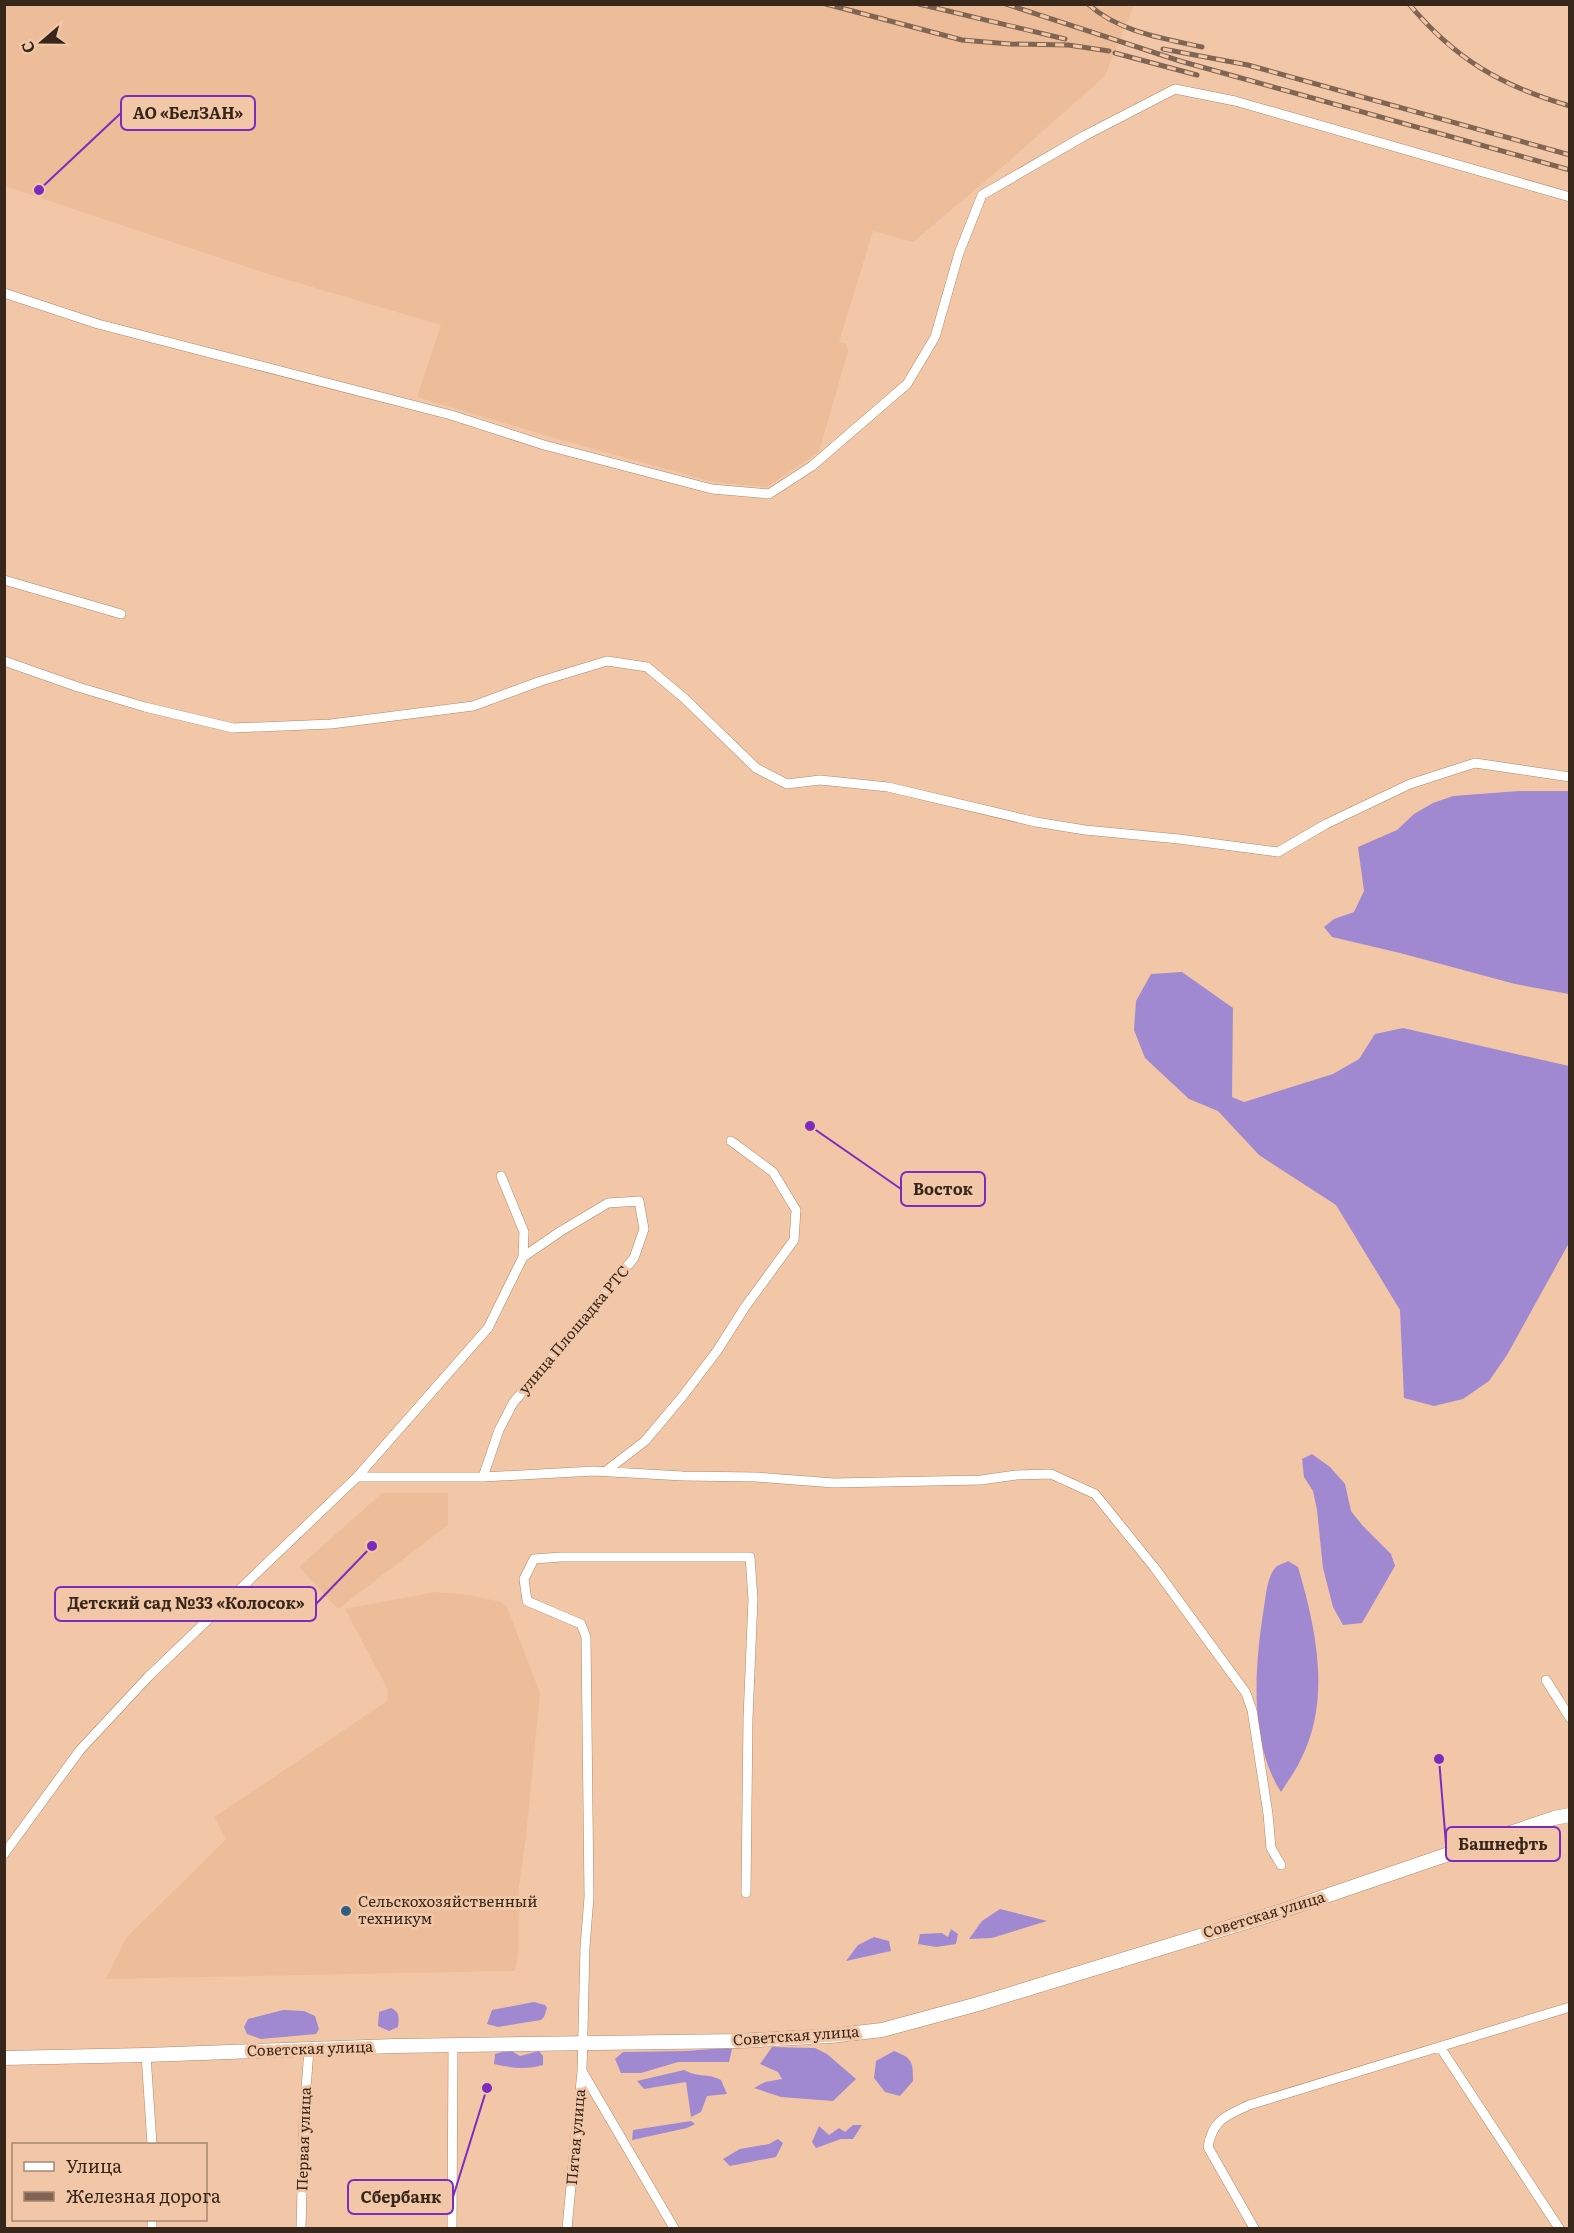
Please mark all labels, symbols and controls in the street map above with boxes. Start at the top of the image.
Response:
north arrow [12,12,72,72]
text: С [14,38,40,57]
callout: АО «БелЗАН» [121,96,255,130]
text: АО «БелЗАН» [133,100,244,124]
callout: Восток [901,1172,985,1206]
text: Восток [913,1176,974,1200]
street label: улица Площадка РТС [512,1260,634,1399]
callout: Детский сад №33 «Колосок» [55,1587,316,1621]
text: Детский сад №33 «Колосок» [67,1590,305,1614]
callout: Башнефть [1446,1827,1560,1861]
text: Башнефть [1458,1831,1548,1855]
street label: Советская улица [1200,1884,1328,1943]
place label: Сельскохозяйственный техникум [358,1889,537,1929]
marker: Сельскохозяйственный техникум [339,1904,353,1918]
street label: Советская улица [732,2019,861,2050]
street label: Советская улица [246,2034,374,2061]
street label: Первая улица [289,2086,316,2191]
street label: Пятая улица [559,2087,590,2186]
legend [12,2143,207,2221]
text: Улица [66,2152,122,2179]
callout: Сбербанк [348,2180,453,2214]
text: Железная дорога [66,2182,221,2209]
text: Сбербанк [361,2184,442,2208]

